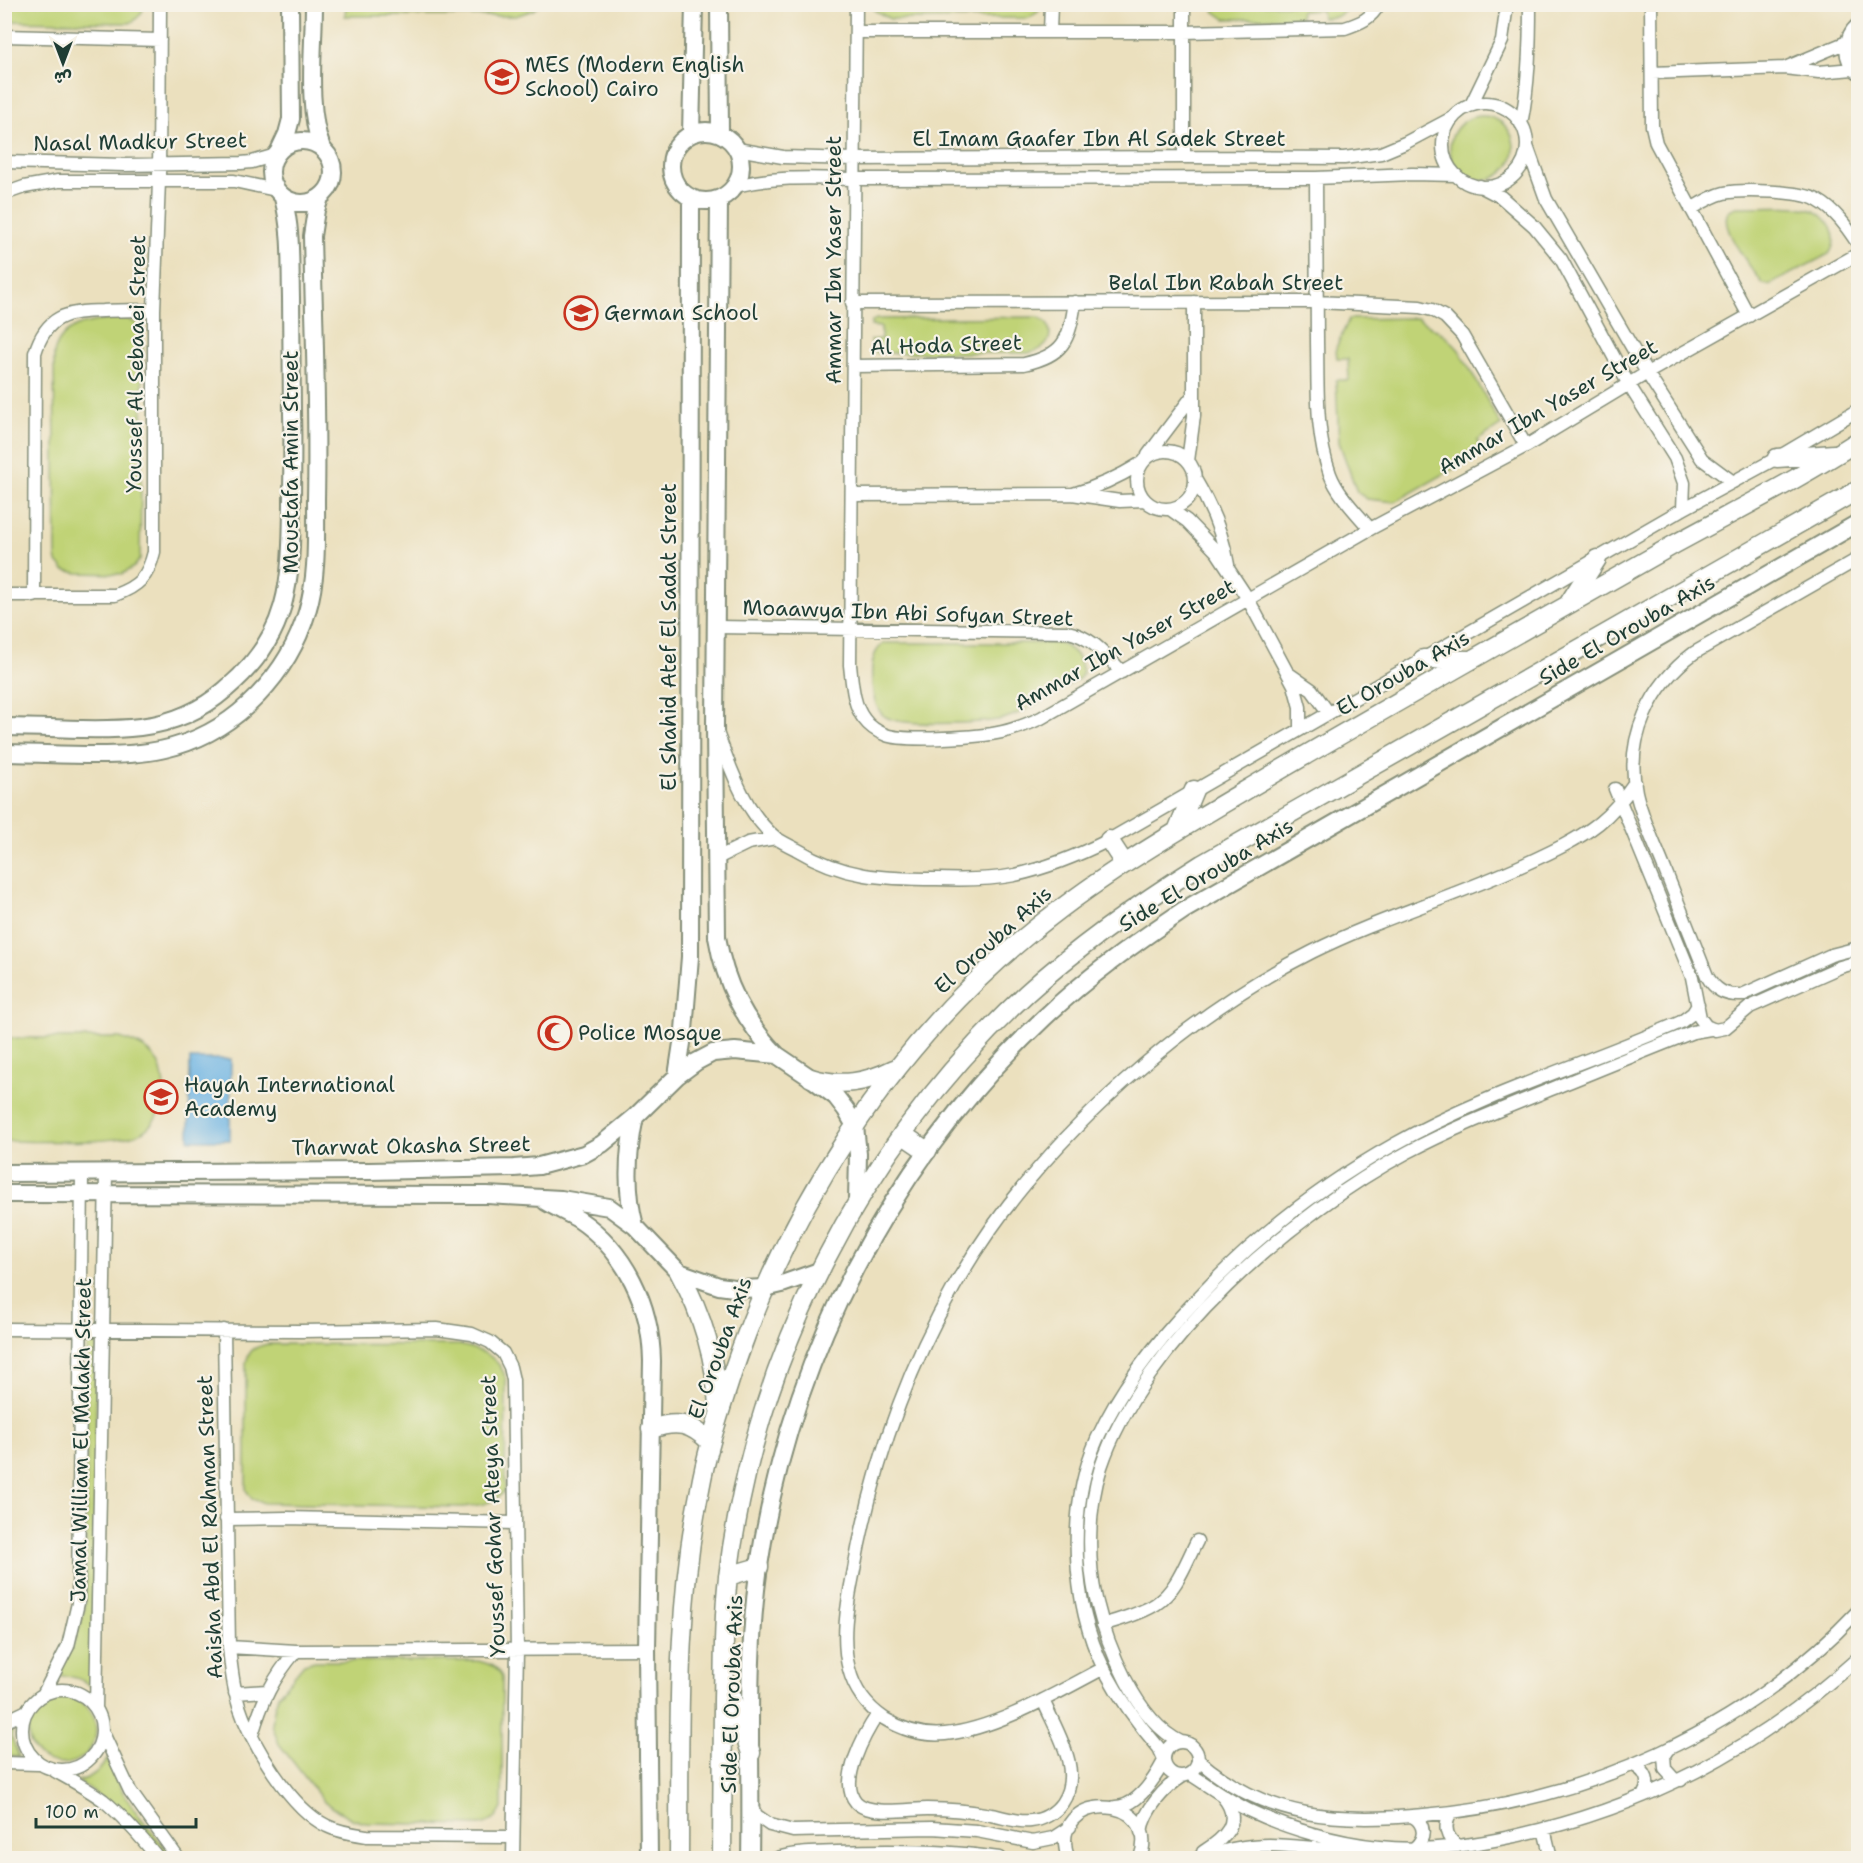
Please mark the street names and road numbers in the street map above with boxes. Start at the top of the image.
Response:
street label: El Imam Gaafer Ibn Al Sadek Street [912,125,1286,153]
street label: Nasal Madkur Street [33,126,247,158]
street label: Ammar Ibn Yaser Street [820,136,848,384]
street label: Youssef Al Sebaaei Street [120,235,152,493]
street label: Belal Ibn Rabah Street [1109,269,1343,297]
street label: Al Hoda Street [870,328,1022,362]
street label: Ammar Ibn Yaser Street [1433,333,1663,481]
street label: Moustafa Amin Street [277,350,305,574]
street label: El Shahid Atef El Sadat Street [655,483,683,791]
street label: Side El Orouba Axis [1534,568,1720,692]
street label: Ammar Ibn Yaser Street [1009,572,1241,718]
street label: Moaawya Ibn Abi Sofyan Street [742,593,1074,633]
street label: El Orouba Axis [1331,624,1475,722]
street label: Side El Orouba Axis [1113,812,1299,938]
street label: El Orouba Axis [928,880,1058,1000]
street label: Tharwat Okasha Street [291,1130,531,1162]
street label: El Orouba Axis [681,1273,759,1423]
street label: Jamal William El Malakh Street [64,1277,98,1603]
street label: Youssef Gohar Ateya Street [474,1374,512,1658]
street label: Aaisha Abd El Rahman Street [191,1375,229,1679]
street label: Side El Orouba Axis [715,1594,749,1794]

